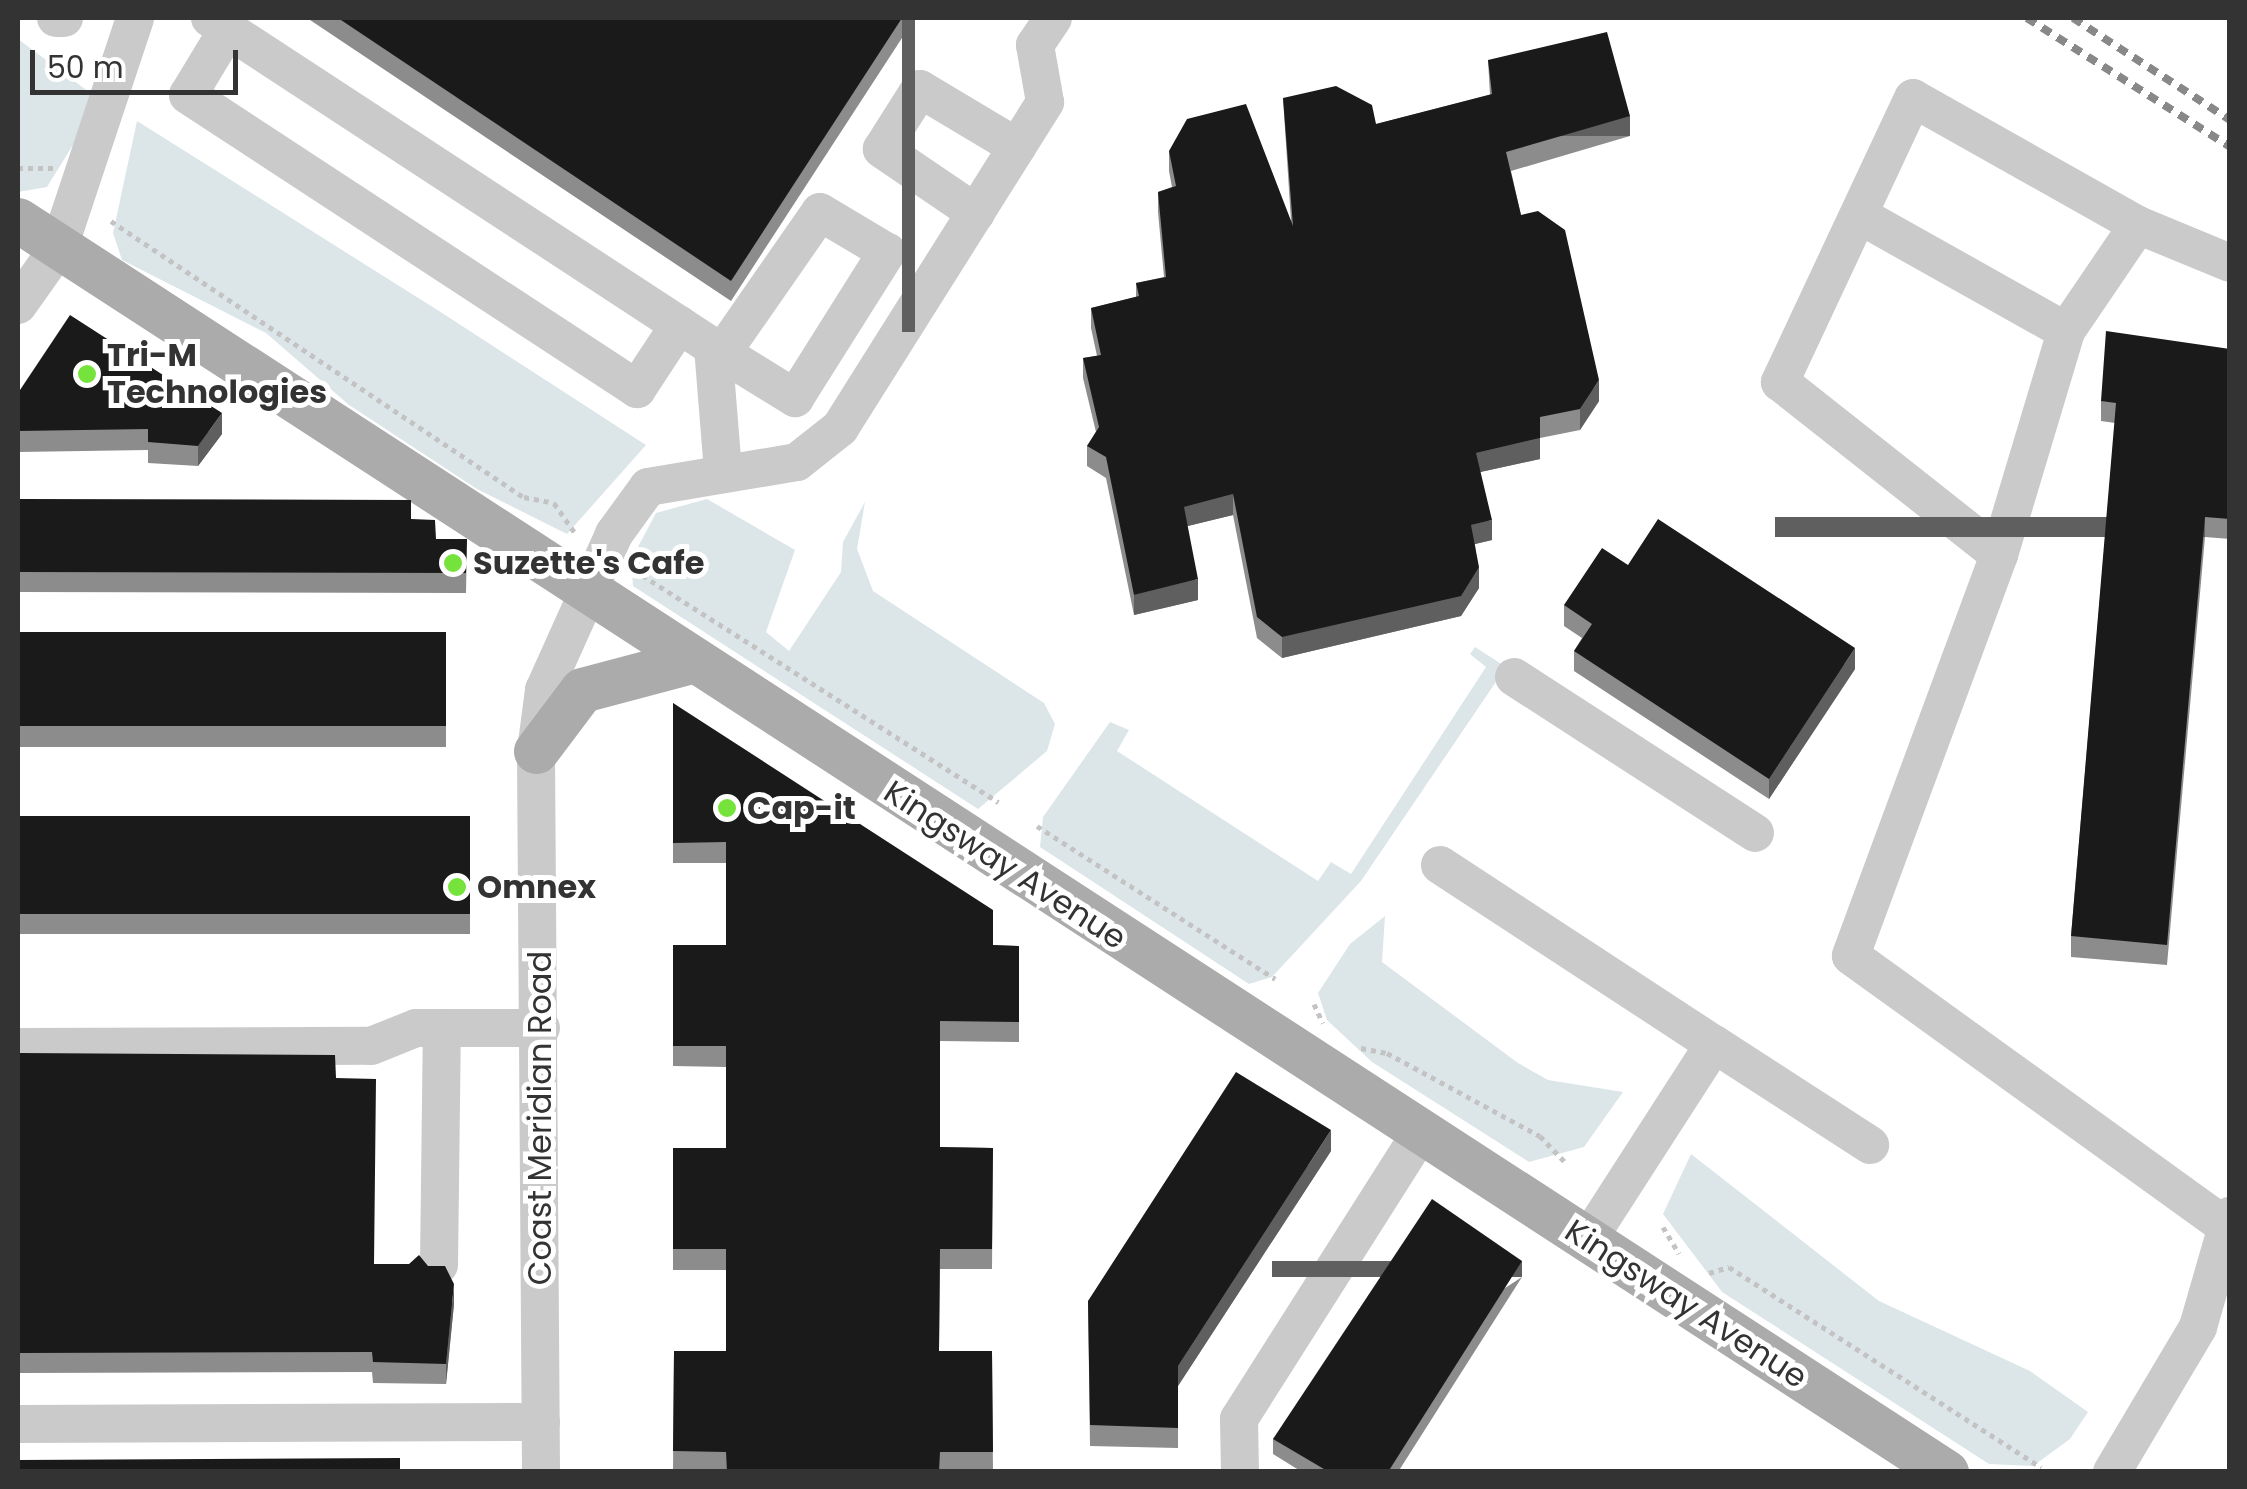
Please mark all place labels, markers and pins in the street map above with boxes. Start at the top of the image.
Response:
place label: Tri-M Technologies [107,337,327,412]
marker: Tri-M Technologies [76,363,98,385]
place label: Suzette's Cafe [473,544,705,582]
marker: Suzette's Cafe [442,552,464,574]
place label: Cap-it [747,789,856,827]
marker: Cap-it [716,797,738,819]
place label: Omnex [477,868,596,906]
marker: Omnex [446,876,468,898]

